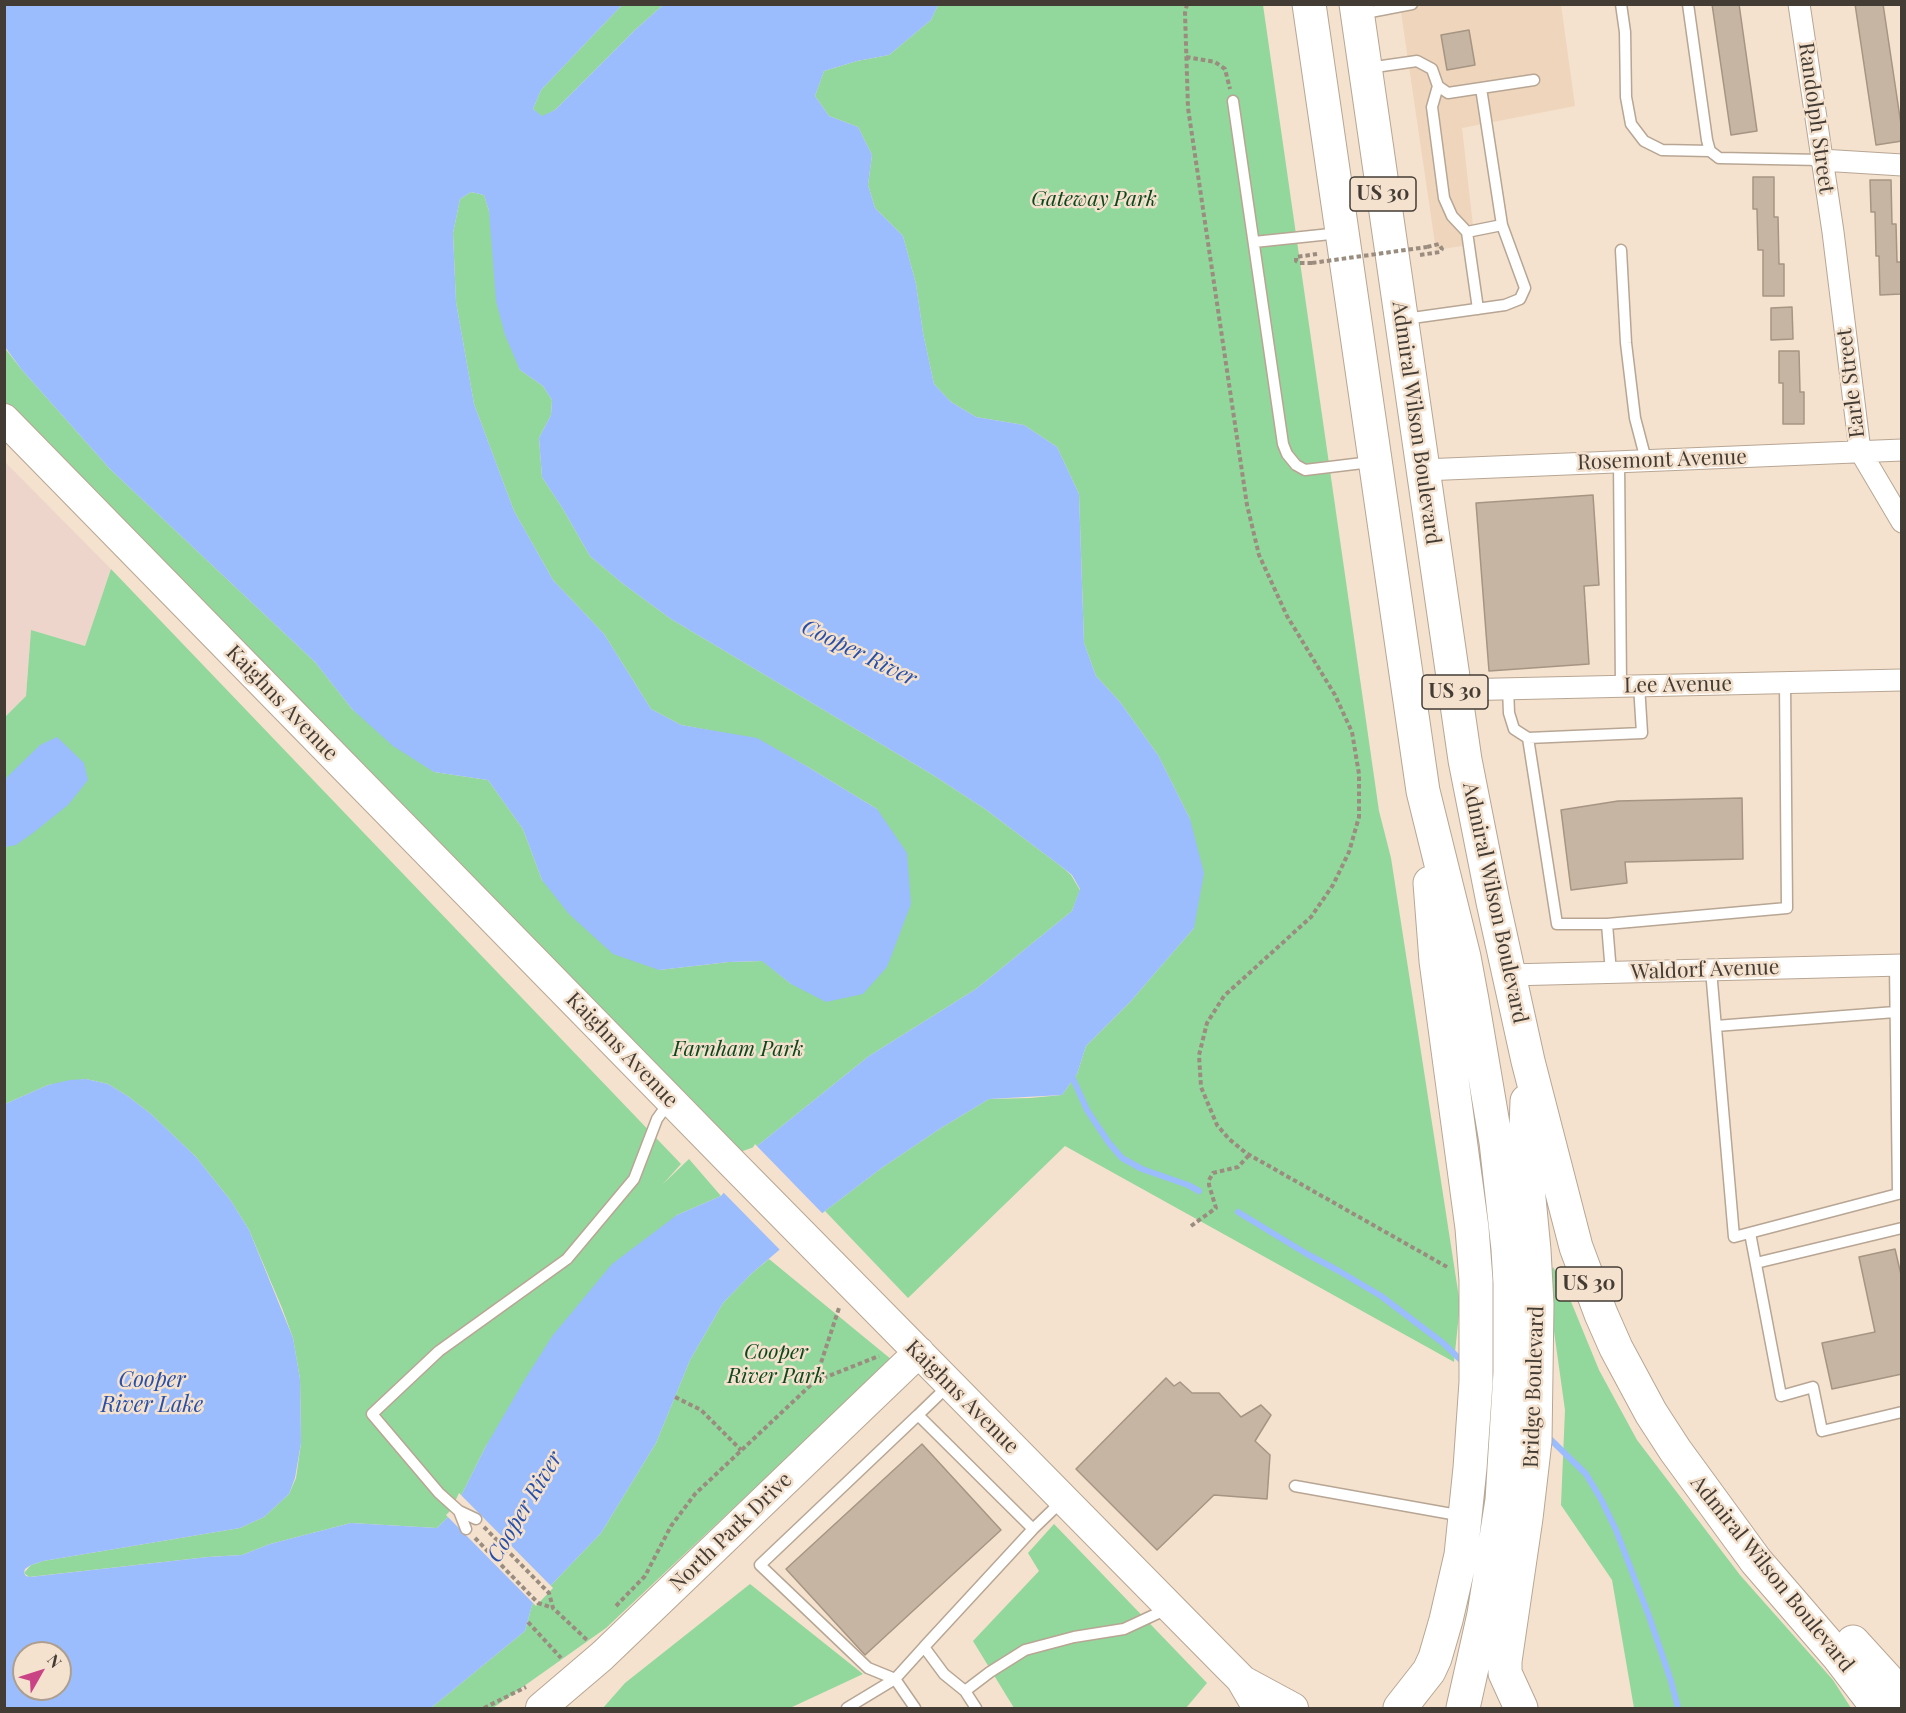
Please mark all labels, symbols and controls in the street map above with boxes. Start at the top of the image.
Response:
street label: Randolph Street [1793,41,1839,195]
road number: US 30 [1350,177,1416,211]
park label: Gateway Park [1031,186,1157,212]
street label: Admiral Wilson Boulevard [1386,300,1446,546]
street label: Earle Street [1832,327,1870,439]
street label: Rosemont Avenue [1577,444,1747,476]
water label: Cooper River [797,614,921,692]
street label: Kaighns Avenue [221,640,343,766]
street label: Lee Avenue [1624,671,1732,699]
road number: US 30 [1422,675,1488,709]
street label: Admiral Wilson Boulevard [1457,780,1533,1026]
street label: Waldorf Avenue [1630,955,1780,985]
street label: Kaighns Avenue [561,987,683,1113]
park label: Farnham Park [673,1036,803,1062]
road number: US 30 [1556,1267,1622,1301]
street label: Bridge Boulevard [1519,1305,1549,1469]
street label: Kaighns Avenue [900,1335,1024,1459]
park label: Cooper River Park [727,1339,825,1389]
water label: Cooper River Lake [101,1367,203,1418]
water label: Cooper River [482,1447,568,1567]
street label: North Park Drive [665,1467,797,1597]
street label: Admiral Wilson Boulevard [1685,1471,1859,1677]
north arrow [12,1641,72,1701]
text: N [43,1650,67,1672]

